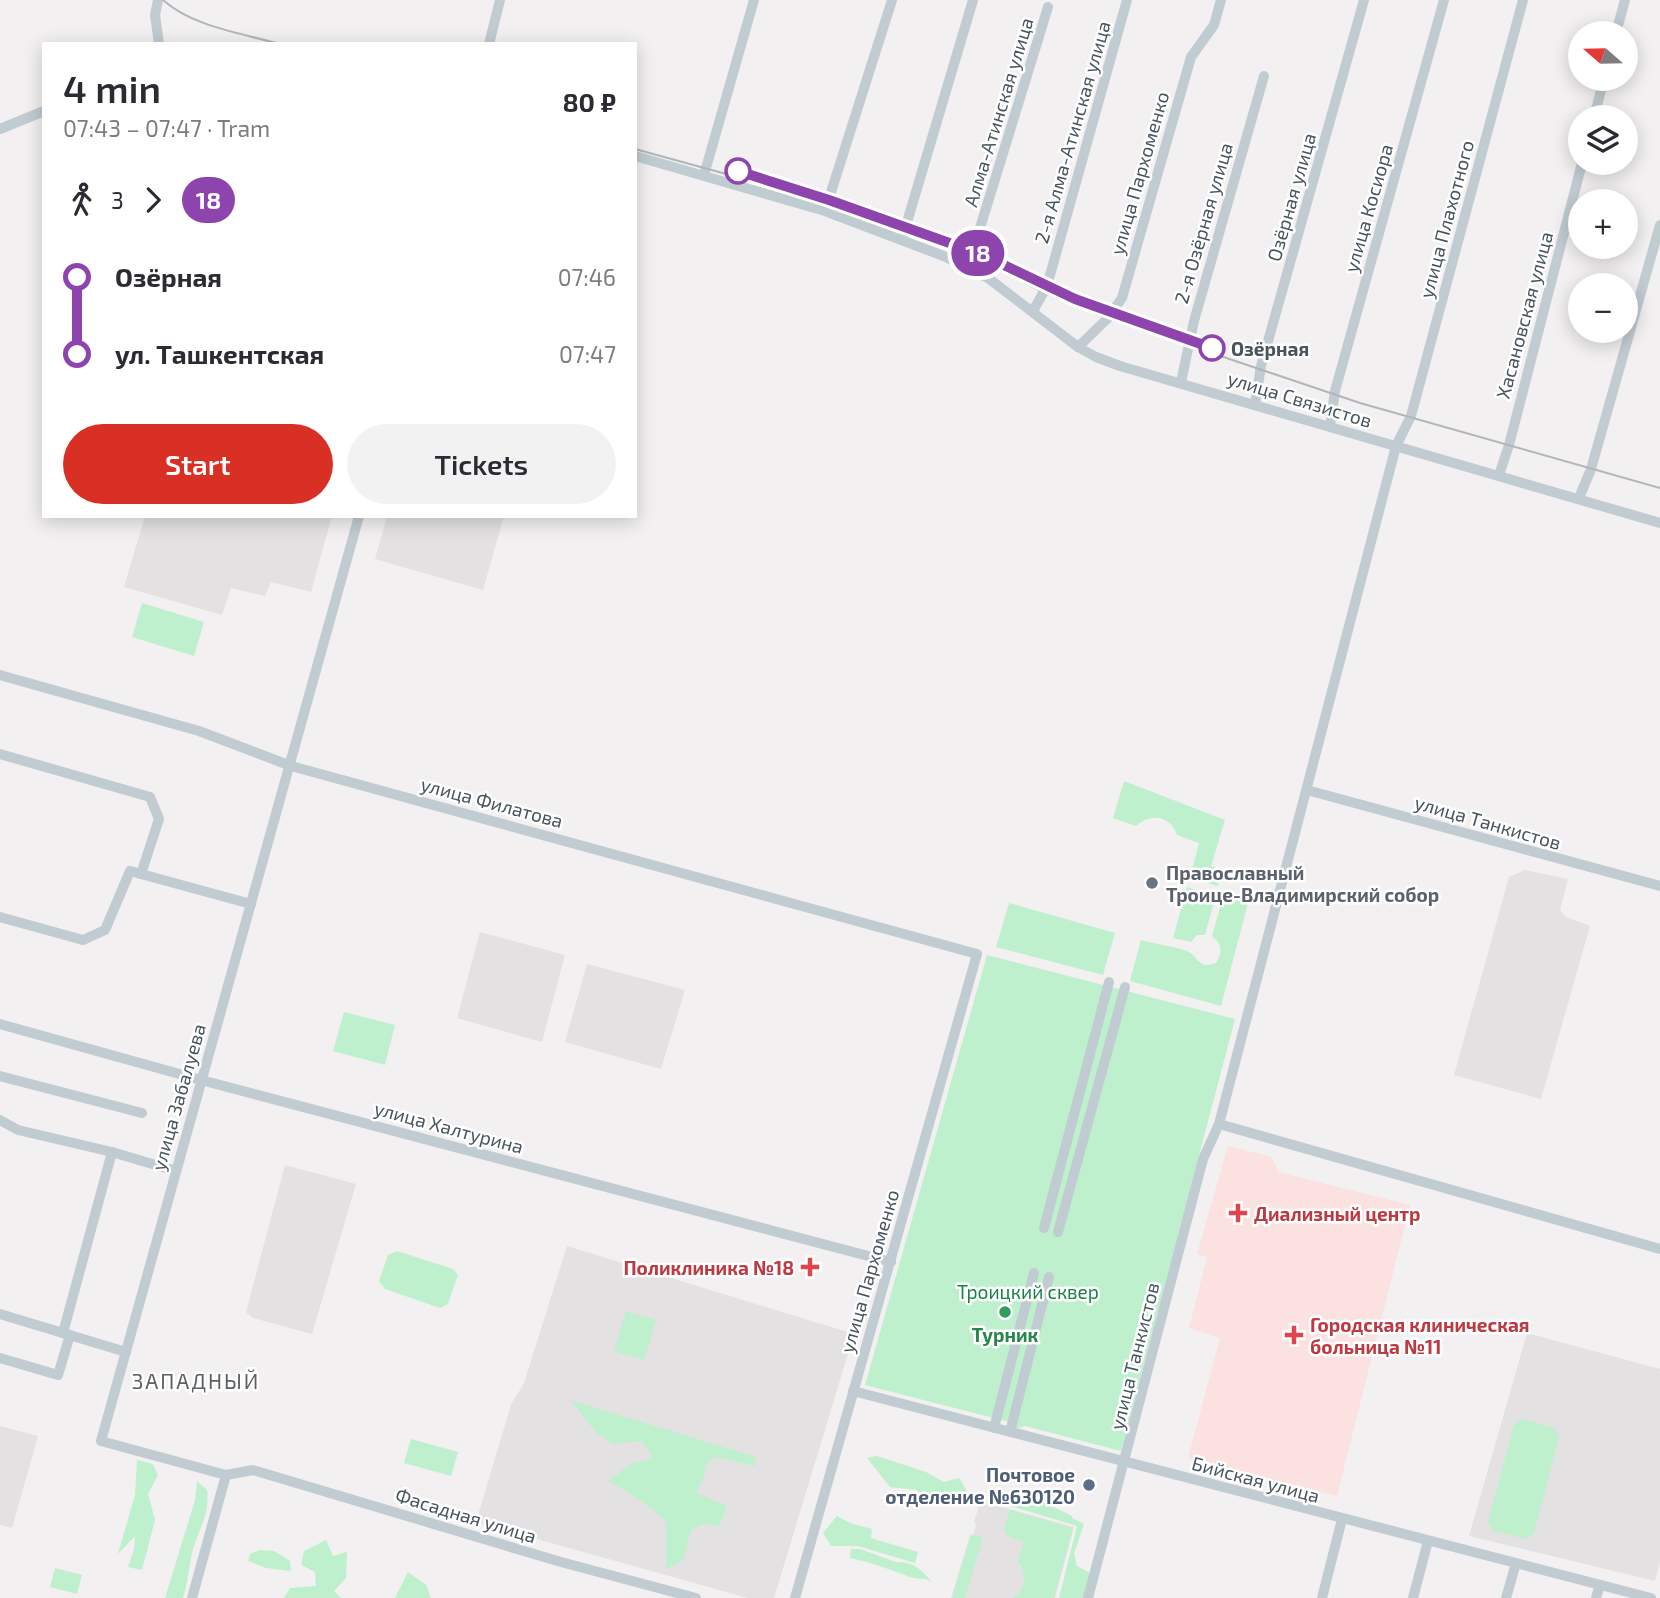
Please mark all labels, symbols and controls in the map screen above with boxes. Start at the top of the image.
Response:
street label: Алма-Атинская улица [958,15,1039,210]
street label: 2-я Алма-Атинская улица [1029,18,1116,246]
north arrow [1568,21,1638,91]
map controls [1568,21,1638,343]
text: 4 min [63,65,161,111]
text: 80 ₽ [562,86,616,117]
street label: улица Пархоменко [1105,89,1174,258]
button: layers [1568,105,1638,175]
text: 07:43 – 07:47 · Tram [63,114,270,142]
street label: Озёрная улица [1262,130,1321,264]
street label: улица Плахотного [1414,138,1479,301]
street label: 2-я Озёрная улица [1169,140,1238,306]
street label: улица Косиора [1339,141,1398,275]
unlabelled marker [725,158,751,184]
icon: walk [63,181,101,219]
icon: forward [134,181,172,219]
text: 18 [196,185,221,214]
text: 3 [111,186,124,214]
button: + [1568,189,1638,259]
street label: Хасановская улица [1491,229,1558,401]
line badge: 18 [946,230,1010,276]
text: 18 [965,238,991,267]
text: Озёрная [115,261,222,292]
text: 07:46 [558,263,616,291]
button: − [1568,273,1638,343]
marker: Озёрная [1199,335,1225,361]
place label: Озёрная [1231,337,1309,360]
text: ул. Ташкентская [115,338,324,369]
text: 07:47 [559,340,616,368]
street label: улица Связистов [1225,366,1375,433]
button: Start [63,424,333,504]
button: Tickets [347,424,616,504]
street label: улица Филатова [418,772,566,833]
street label: улица Танкистов [1412,790,1564,855]
place label: Православный Троице-Владимирский собор [1166,861,1439,906]
marker: Православный Троице-Владимирский собор [1144,875,1160,891]
street label: улица Забалуева [146,1021,211,1173]
street label: улица Халтурина [372,1096,526,1159]
street label: улица Пархоменко [835,1187,904,1356]
place label: Диализный центр [1254,1202,1421,1225]
marker: Диализный центр [1228,1203,1248,1223]
place label: Поликлиника №18 [623,1256,794,1279]
marker: Поликлиника №18 [800,1257,820,1277]
park label: Троицкий сквер [957,1280,1099,1303]
street label: улица Танкистов [1105,1280,1164,1432]
marker: Турник [997,1304,1013,1320]
place label: Городская клиническая больница №11 [1310,1313,1530,1358]
place label: Турник [972,1323,1038,1346]
marker: Городская клиническая больница №11 [1284,1325,1304,1345]
district label: ЗАПАДНЫЙ [132,1368,260,1393]
street label: Бийская улица [1189,1451,1322,1508]
place label: Почтовое отделение №630120 [885,1463,1075,1508]
marker: Почтовое отделение №630120 [1081,1477,1097,1493]
street label: Фасадная улица [392,1483,539,1548]

